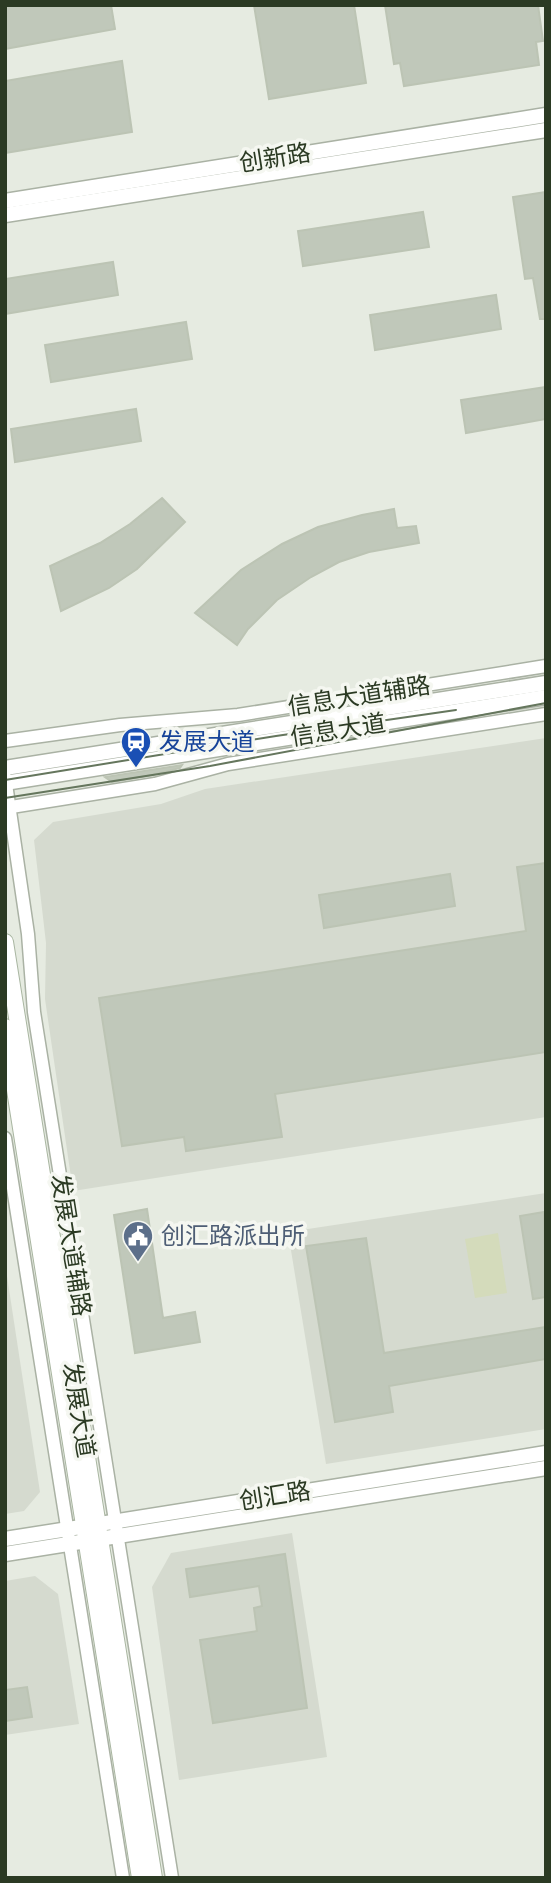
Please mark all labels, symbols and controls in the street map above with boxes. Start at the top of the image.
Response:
street label: 创新路 [237,135,313,178]
street label: 信息大道辅路 [285,667,432,722]
street label: 信息大道 [288,705,388,752]
place label: 发展大道 [159,724,255,757]
station icon: 发展大道 [119,725,153,769]
street label: 发展大道辅路 [45,1171,100,1318]
place label: 创汇路派出所 [161,1218,305,1251]
public building icon: 创汇路派出所 [121,1219,155,1263]
street label: 发展大道 [57,1360,104,1460]
street label: 创汇路 [237,1473,313,1516]

